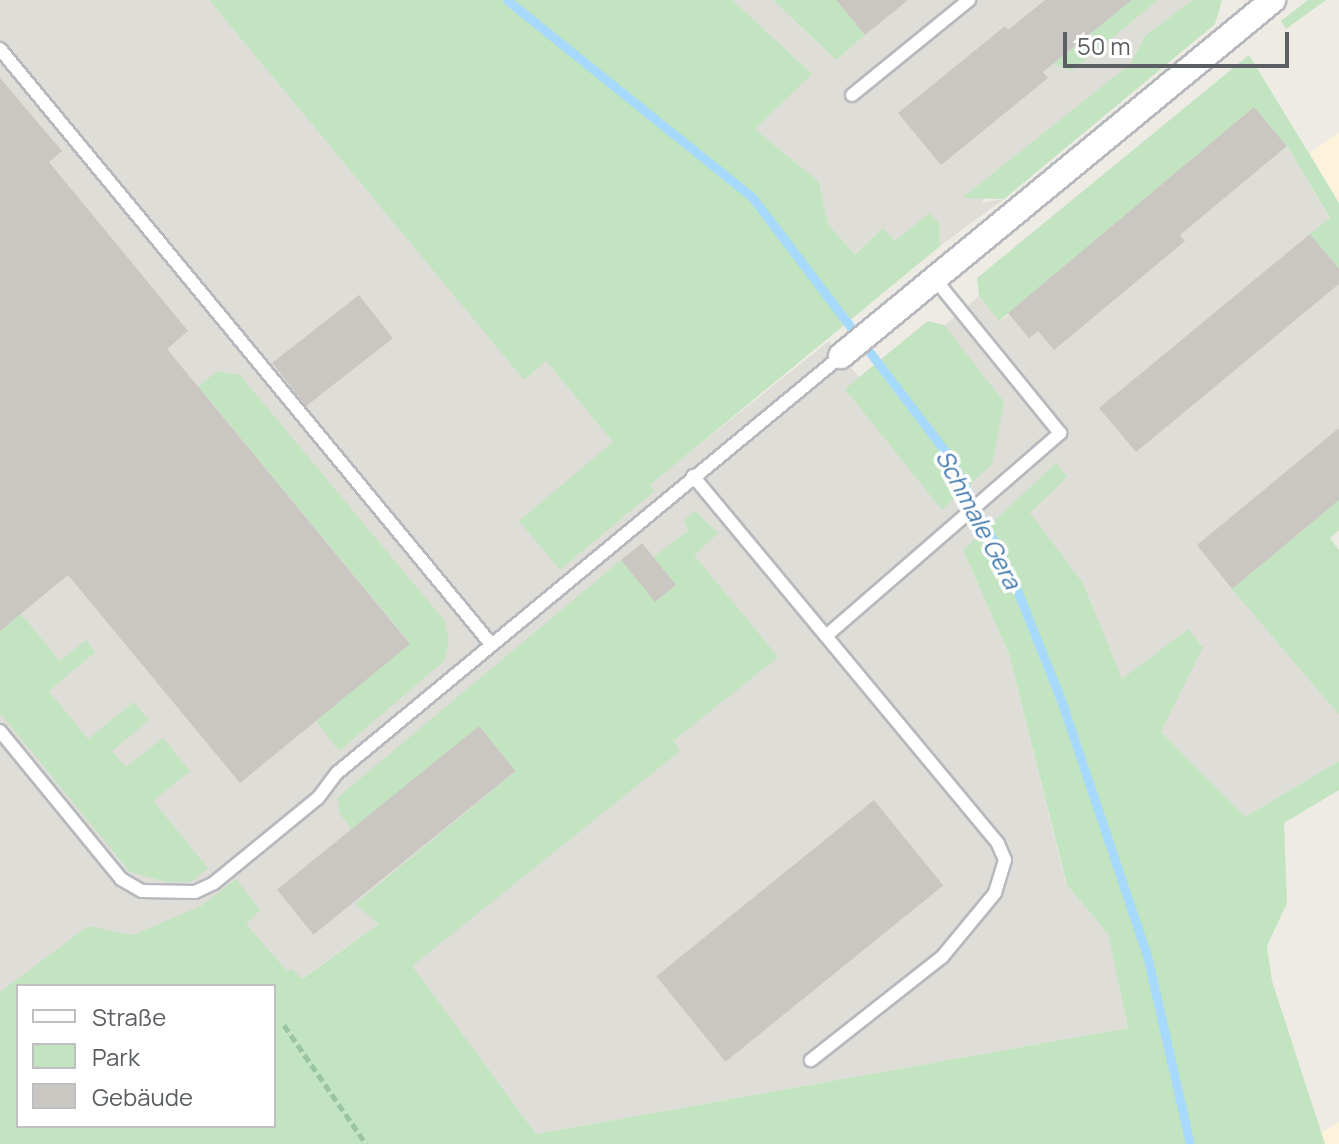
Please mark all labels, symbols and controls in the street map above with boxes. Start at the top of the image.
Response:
scale bar [1067,16,1293,66]
text: 50 m [1077,29,1131,62]
water label: Schmale Gera [930,445,1028,593]
legend [16,984,276,1128]
text: Straße [92,1000,166,1033]
text: Park [92,1040,140,1073]
text: Gebäude [92,1080,193,1113]

